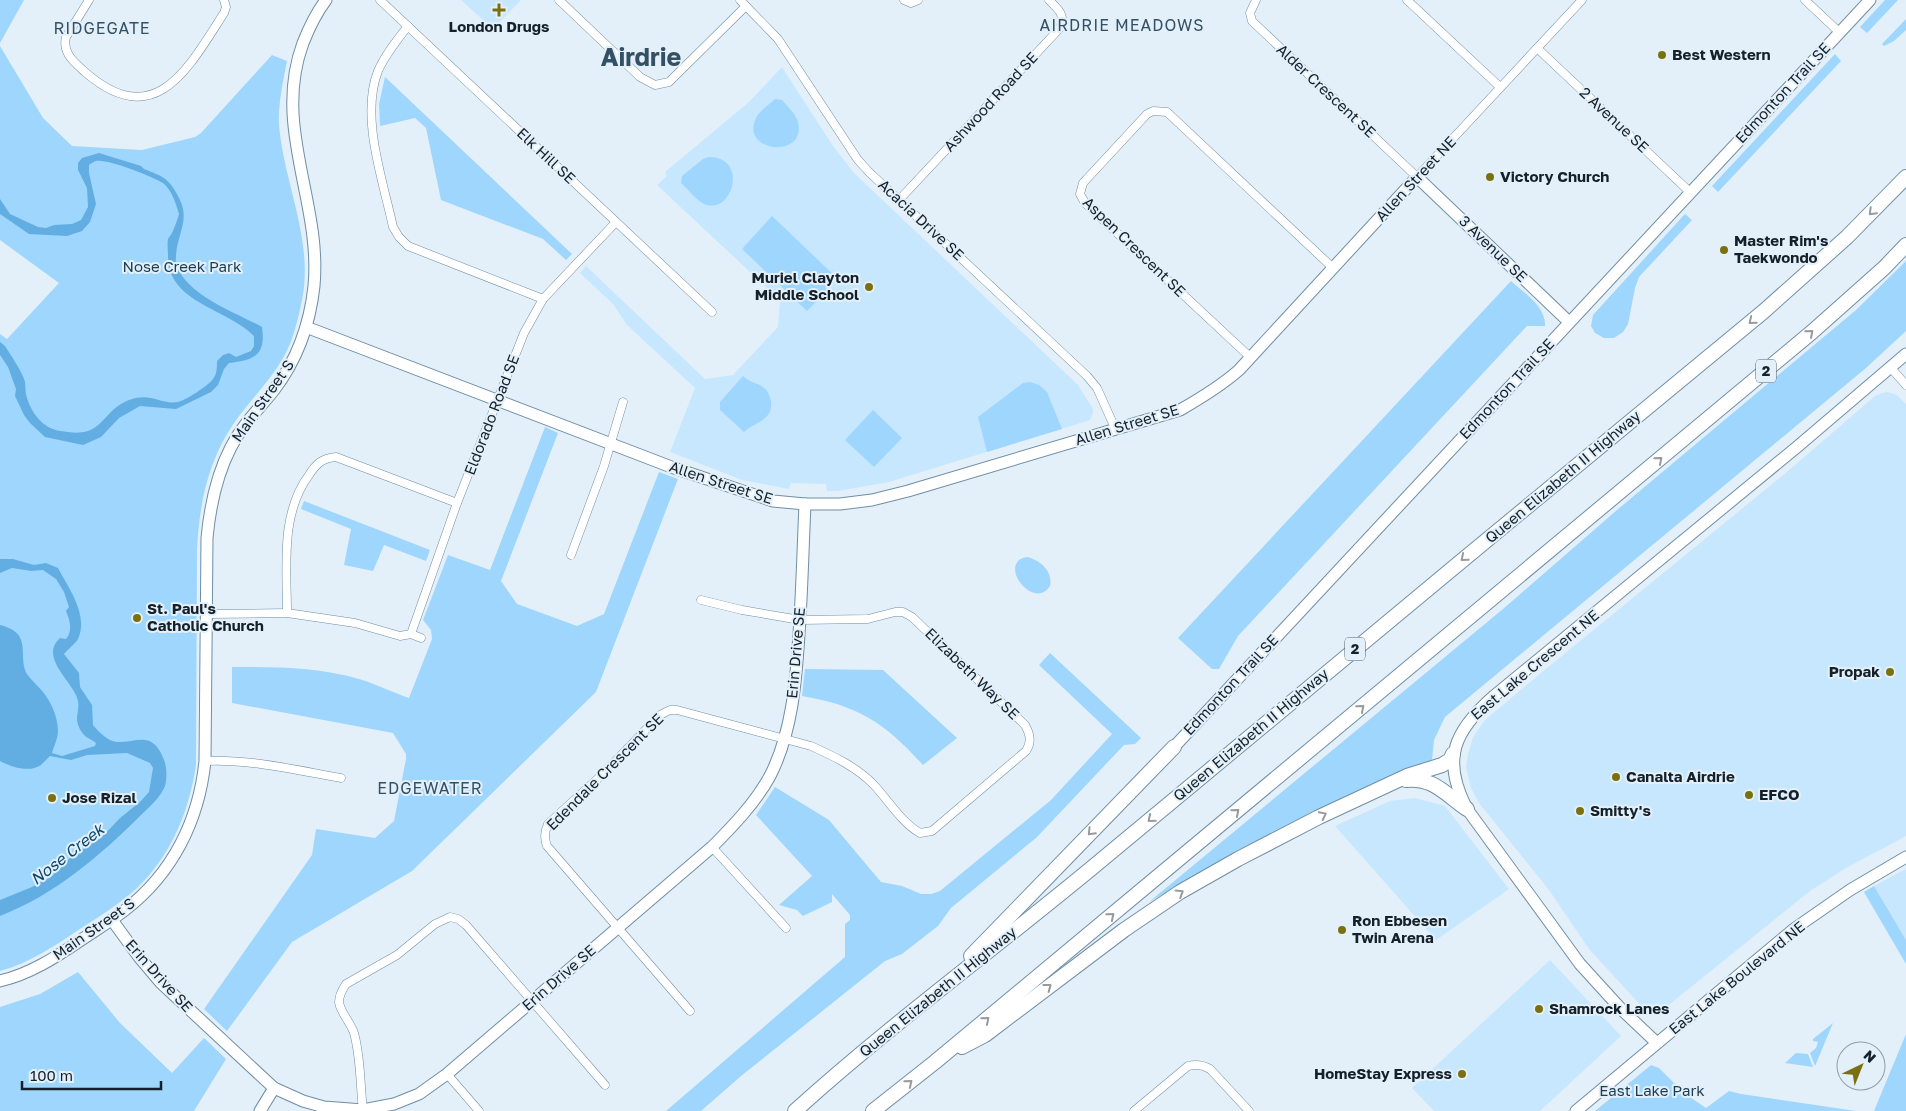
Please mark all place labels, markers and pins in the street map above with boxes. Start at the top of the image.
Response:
marker: London Drugs [493,4,505,16]
place label: London Drugs [449,17,549,35]
place label: Best Western [1672,45,1771,63]
marker: Best Western [1656,49,1668,61]
place label: Victory Church [1500,167,1609,185]
marker: Victory Church [1484,171,1496,183]
place label: Master Rim's Taekwondo [1734,231,1828,266]
marker: Master Rim's Taekwondo [1718,244,1730,256]
place label: Muriel Clayton Middle School [752,268,859,303]
marker: Muriel Clayton Middle School [863,281,875,293]
place label: St. Paul's Catholic Church [147,599,264,634]
marker: St. Paul's Catholic Church [131,612,143,624]
place label: Propak [1829,662,1880,680]
marker: Propak [1884,666,1896,678]
place label: Canalta Airdrie [1626,767,1735,785]
marker: Canalta Airdrie [1610,771,1622,783]
place label: EFCO [1759,785,1800,803]
place label: Jose Rizal [62,788,136,806]
marker: EFCO [1743,789,1755,801]
marker: Jose Rizal [46,792,58,804]
place label: Smitty's [1590,801,1651,819]
marker: Smitty's [1574,805,1586,817]
place label: Ron Ebbesen Twin Arena [1352,911,1447,946]
marker: Ron Ebbesen Twin Arena [1336,924,1348,936]
place label: Shamrock Lanes [1549,999,1669,1017]
marker: Shamrock Lanes [1533,1003,1545,1015]
place label: HomeStay Express [1314,1064,1452,1082]
marker: HomeStay Express [1456,1068,1468,1080]

